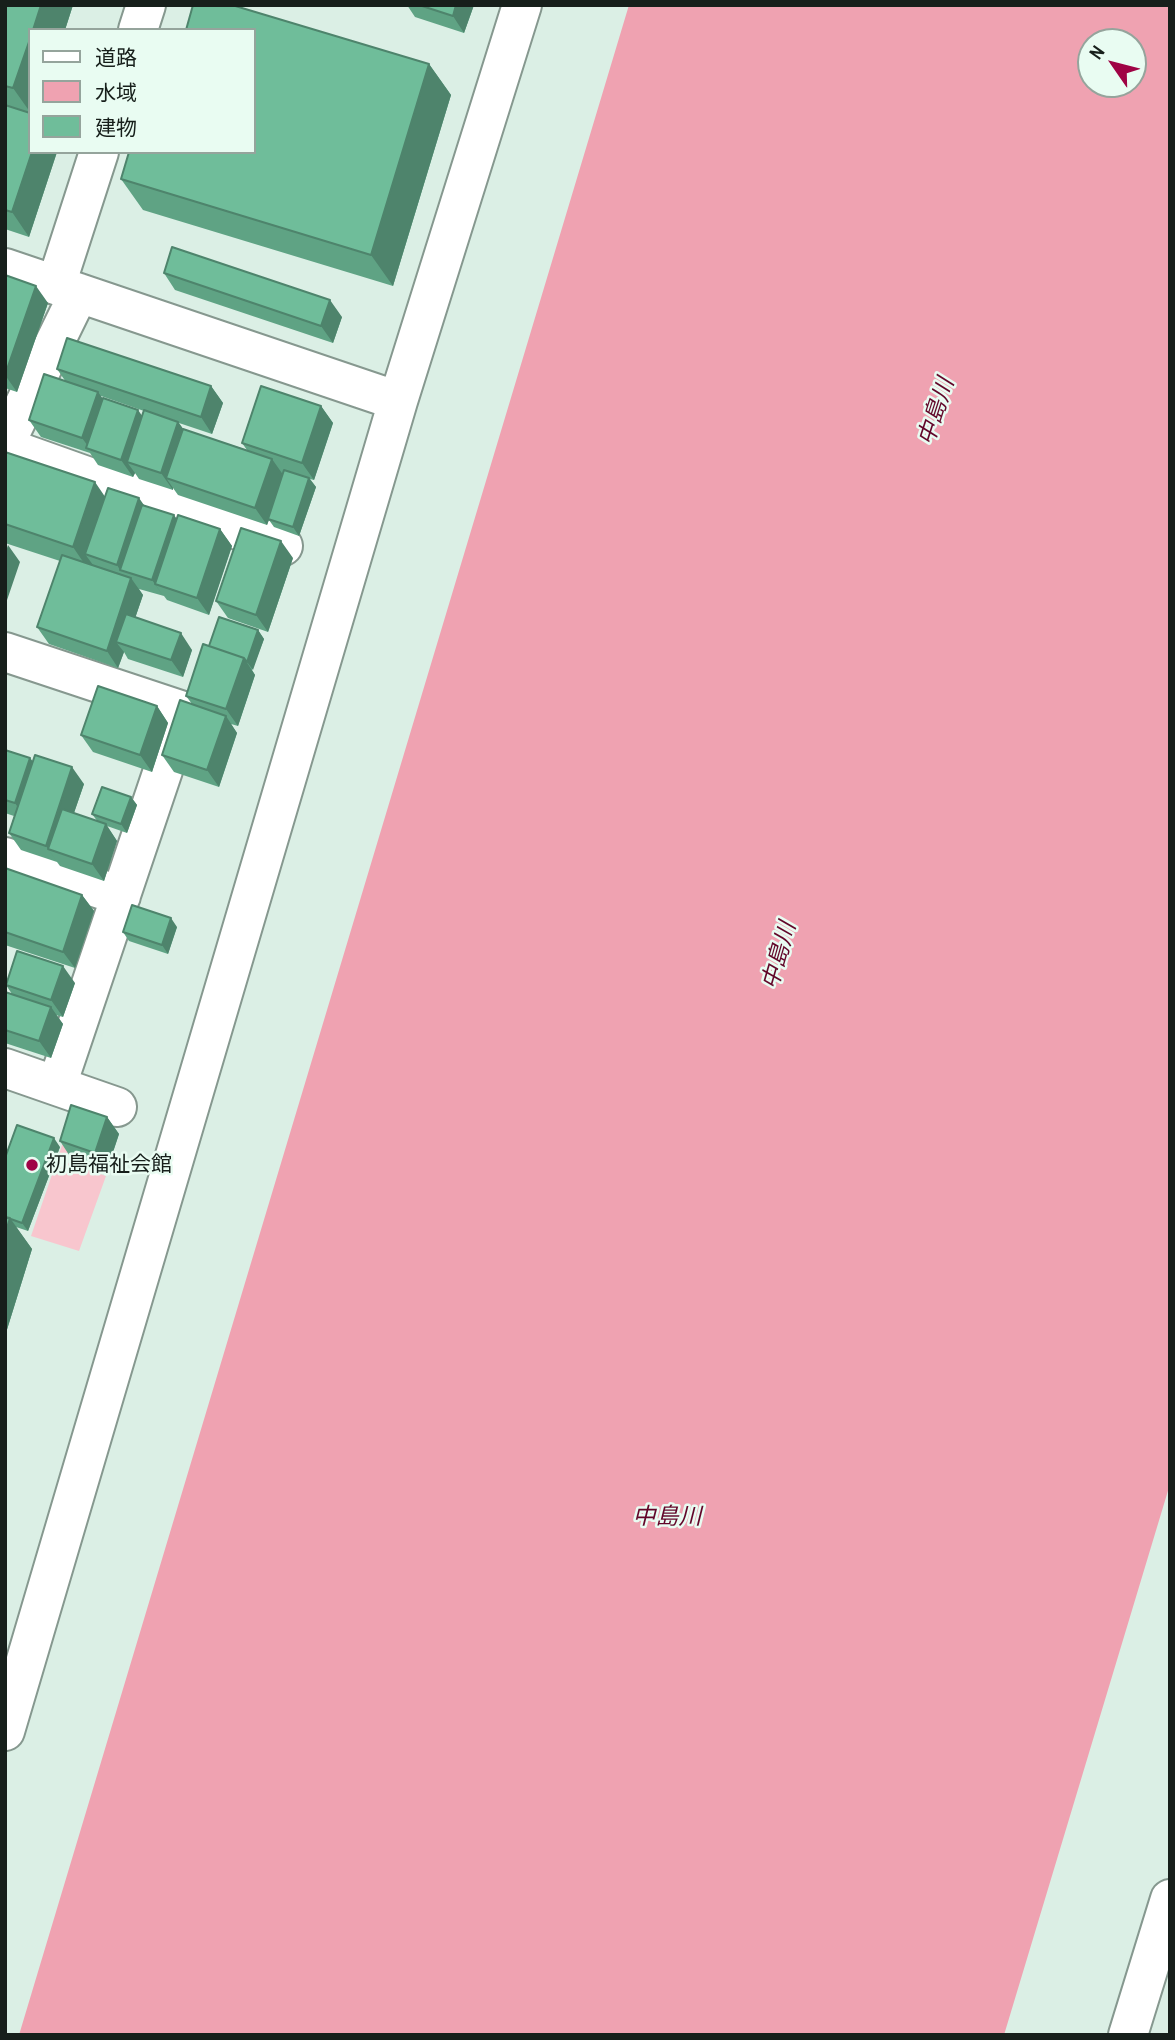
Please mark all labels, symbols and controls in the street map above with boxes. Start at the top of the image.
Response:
legend [28,28,256,154]
north arrow [1077,28,1147,98]
text: N [1083,40,1110,64]
text: 道路 [95,43,137,72]
text: 水域 [95,78,137,107]
text: 建物 [95,113,137,142]
water label: 中島川 [913,375,961,449]
water label: 中島川 [757,919,803,993]
place label: 初島福祉会館 [46,1152,172,1178]
marker: 初島福祉会館 [24,1157,40,1173]
water label: 中島川 [633,1504,701,1532]

